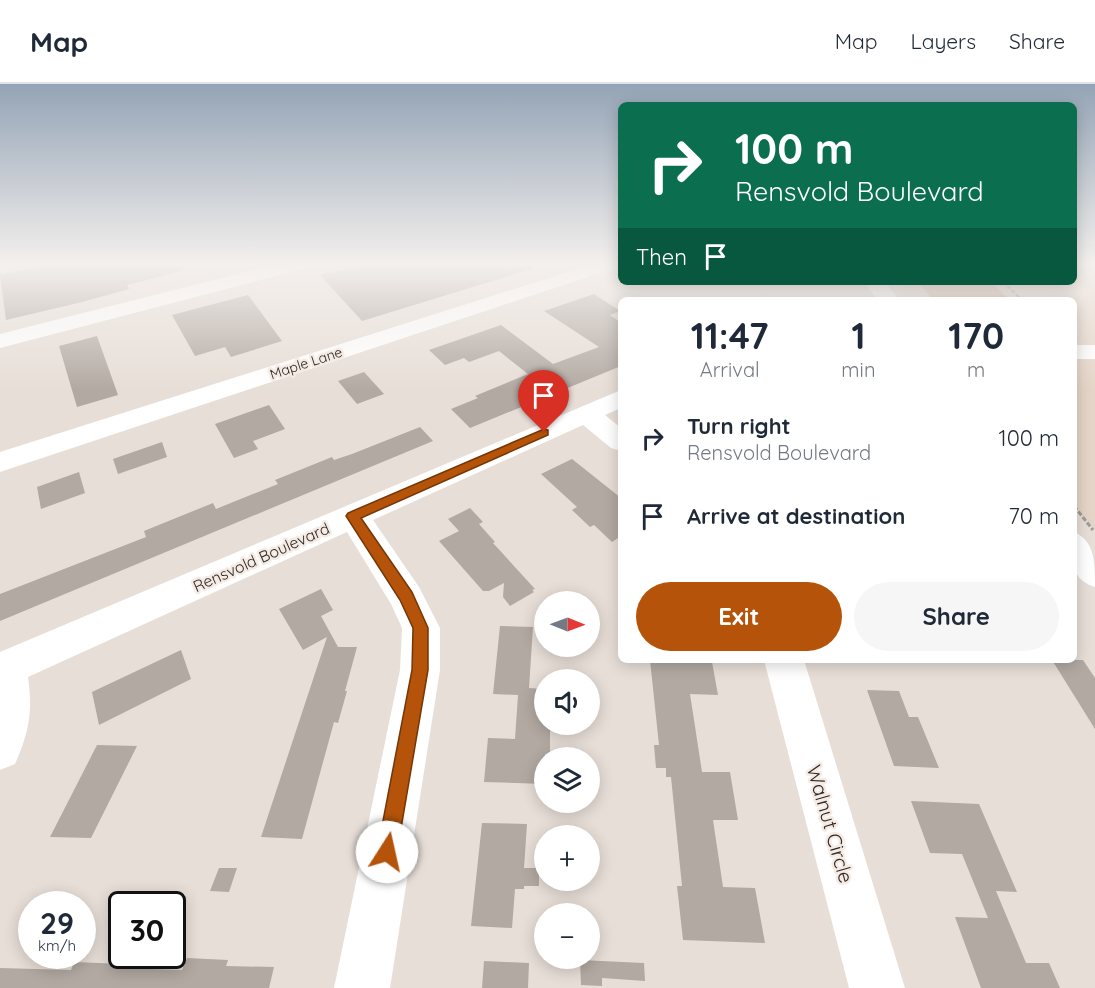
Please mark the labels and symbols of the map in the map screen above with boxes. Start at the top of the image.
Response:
street label: Maple Lane [267,343,345,383]
pin [518,370,569,432]
street label: Rensvold Boulevard [190,518,332,596]
north arrow [534,591,600,657]
street label: Walnut Circle [802,762,859,886]
position arrow [355,820,419,884]
speed limit sign: 30 [108,891,186,969]

